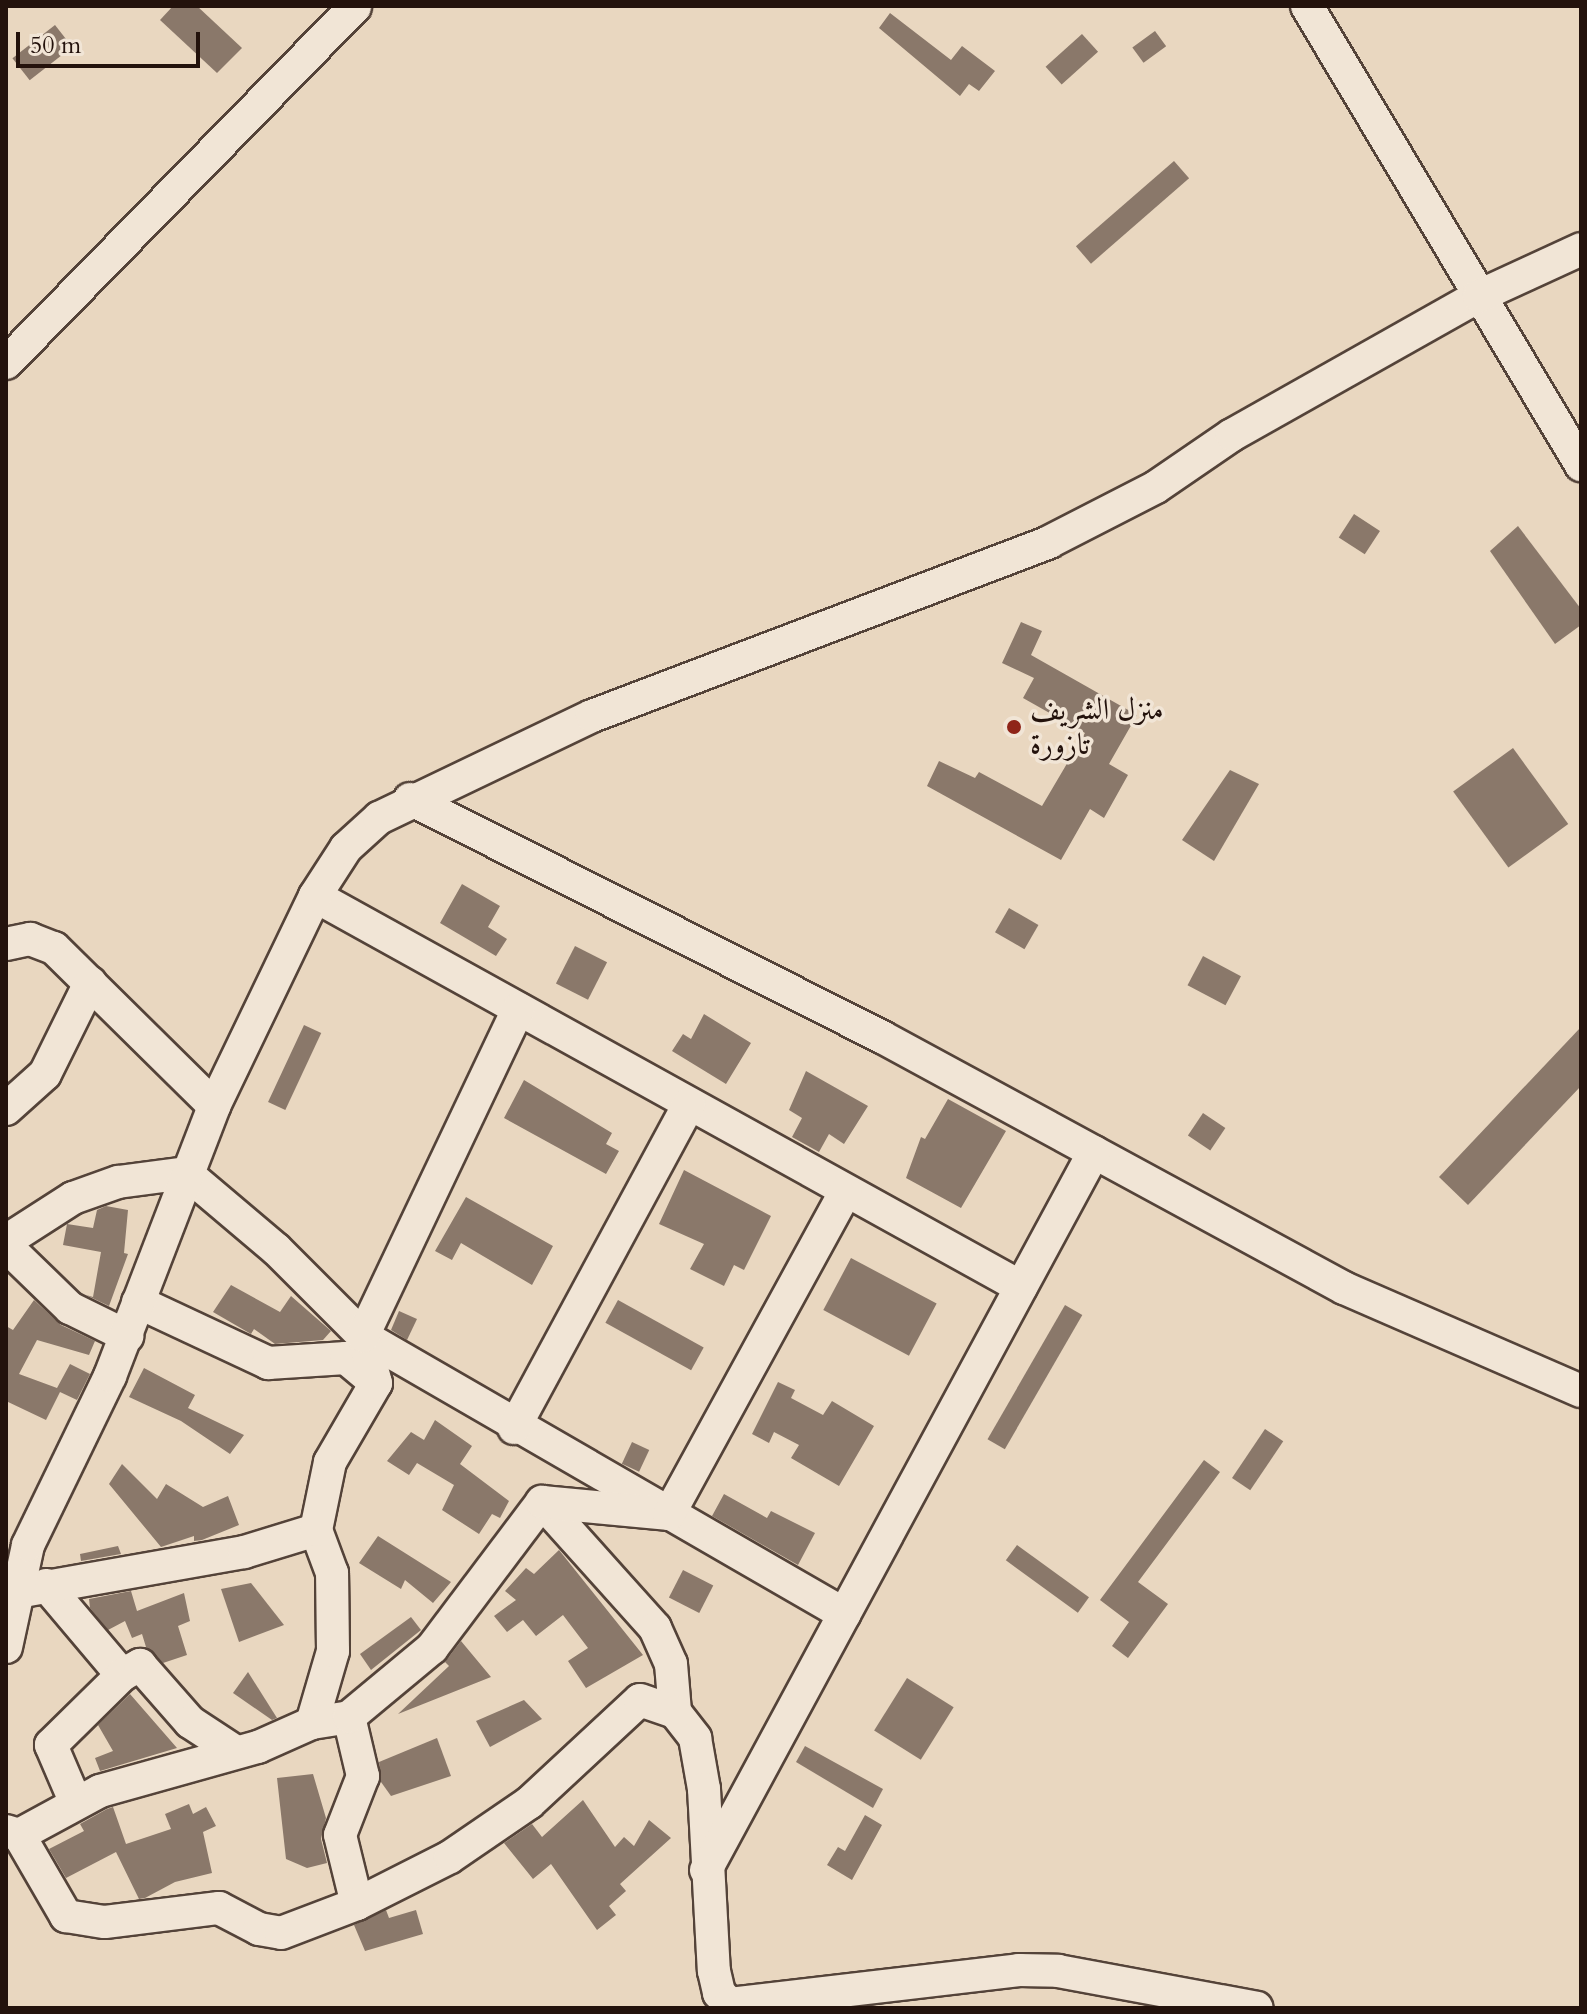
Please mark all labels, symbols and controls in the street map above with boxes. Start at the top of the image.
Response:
scale bar [20,16,204,66]
text: 50 m [30,29,81,62]
place label: منزل الشريف تازورة [1030,692,1164,762]
marker: منزل الشريف تازورة [1005,718,1023,736]

